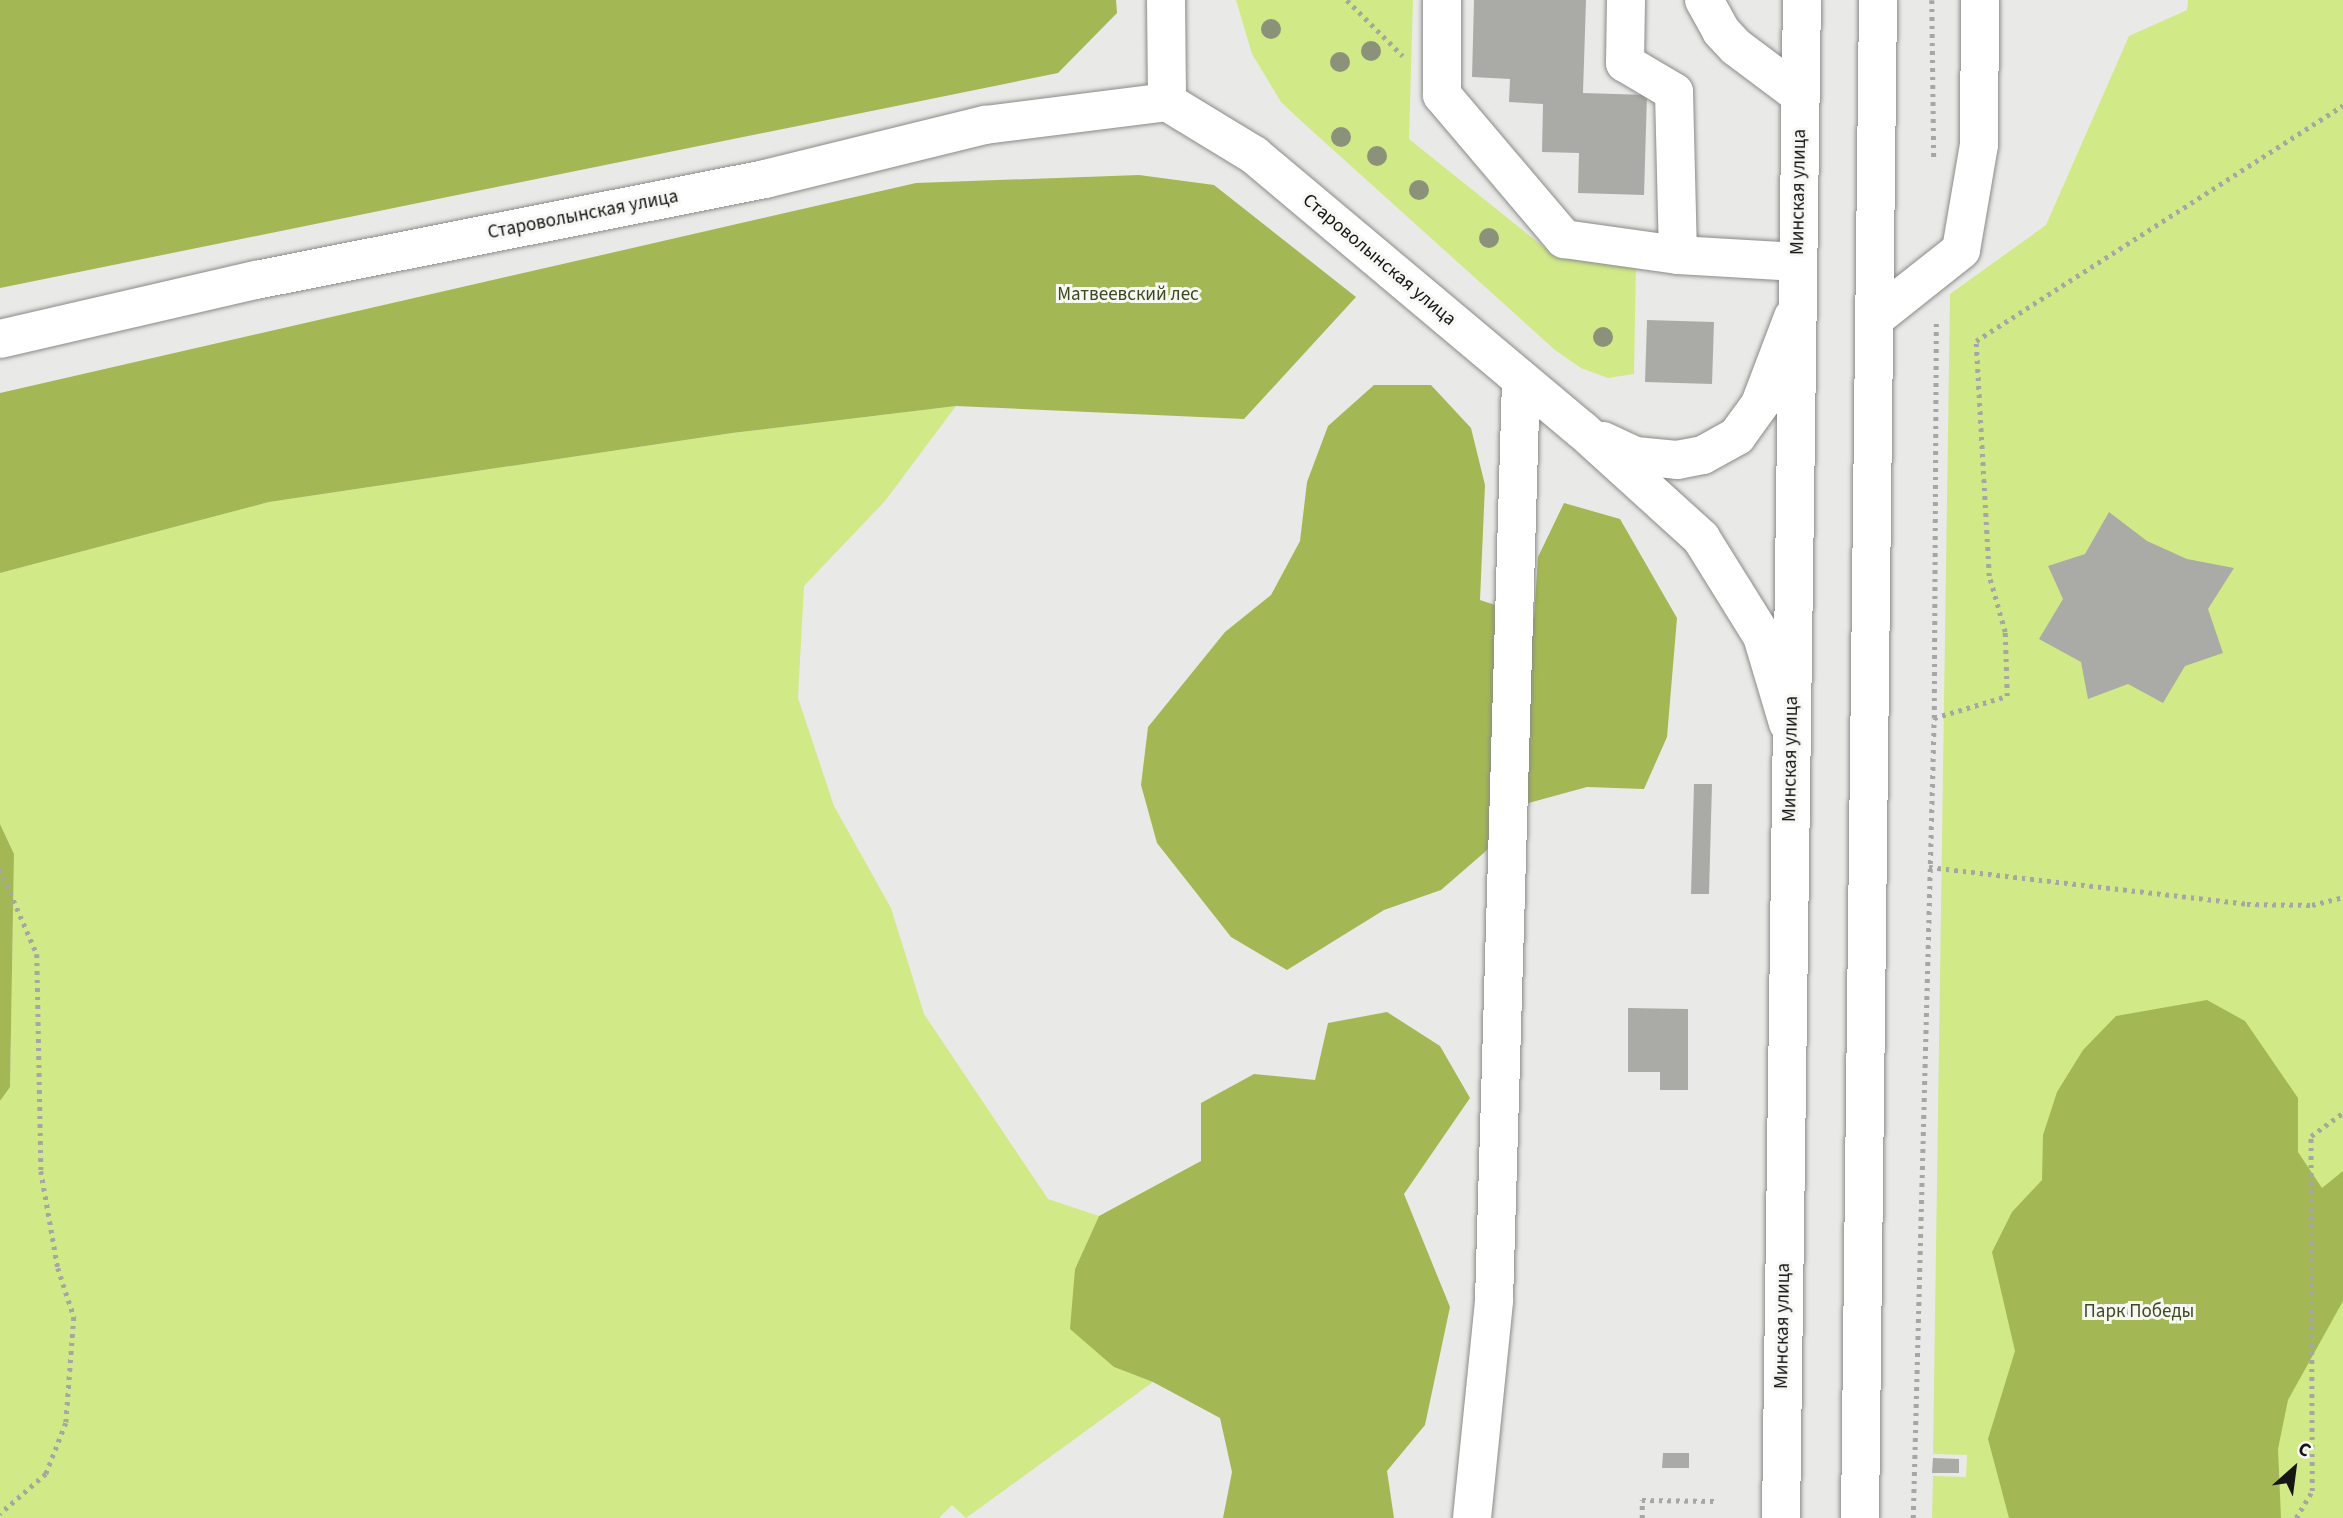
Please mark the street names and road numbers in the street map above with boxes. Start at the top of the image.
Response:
street label: Минская улица [1787,129,1811,255]
street label: Староволынская улица [486,185,680,245]
street label: Староволынская улица [1298,189,1460,331]
street label: Минская улица [1779,696,1803,822]
street label: Минская улица [1771,1263,1795,1389]

